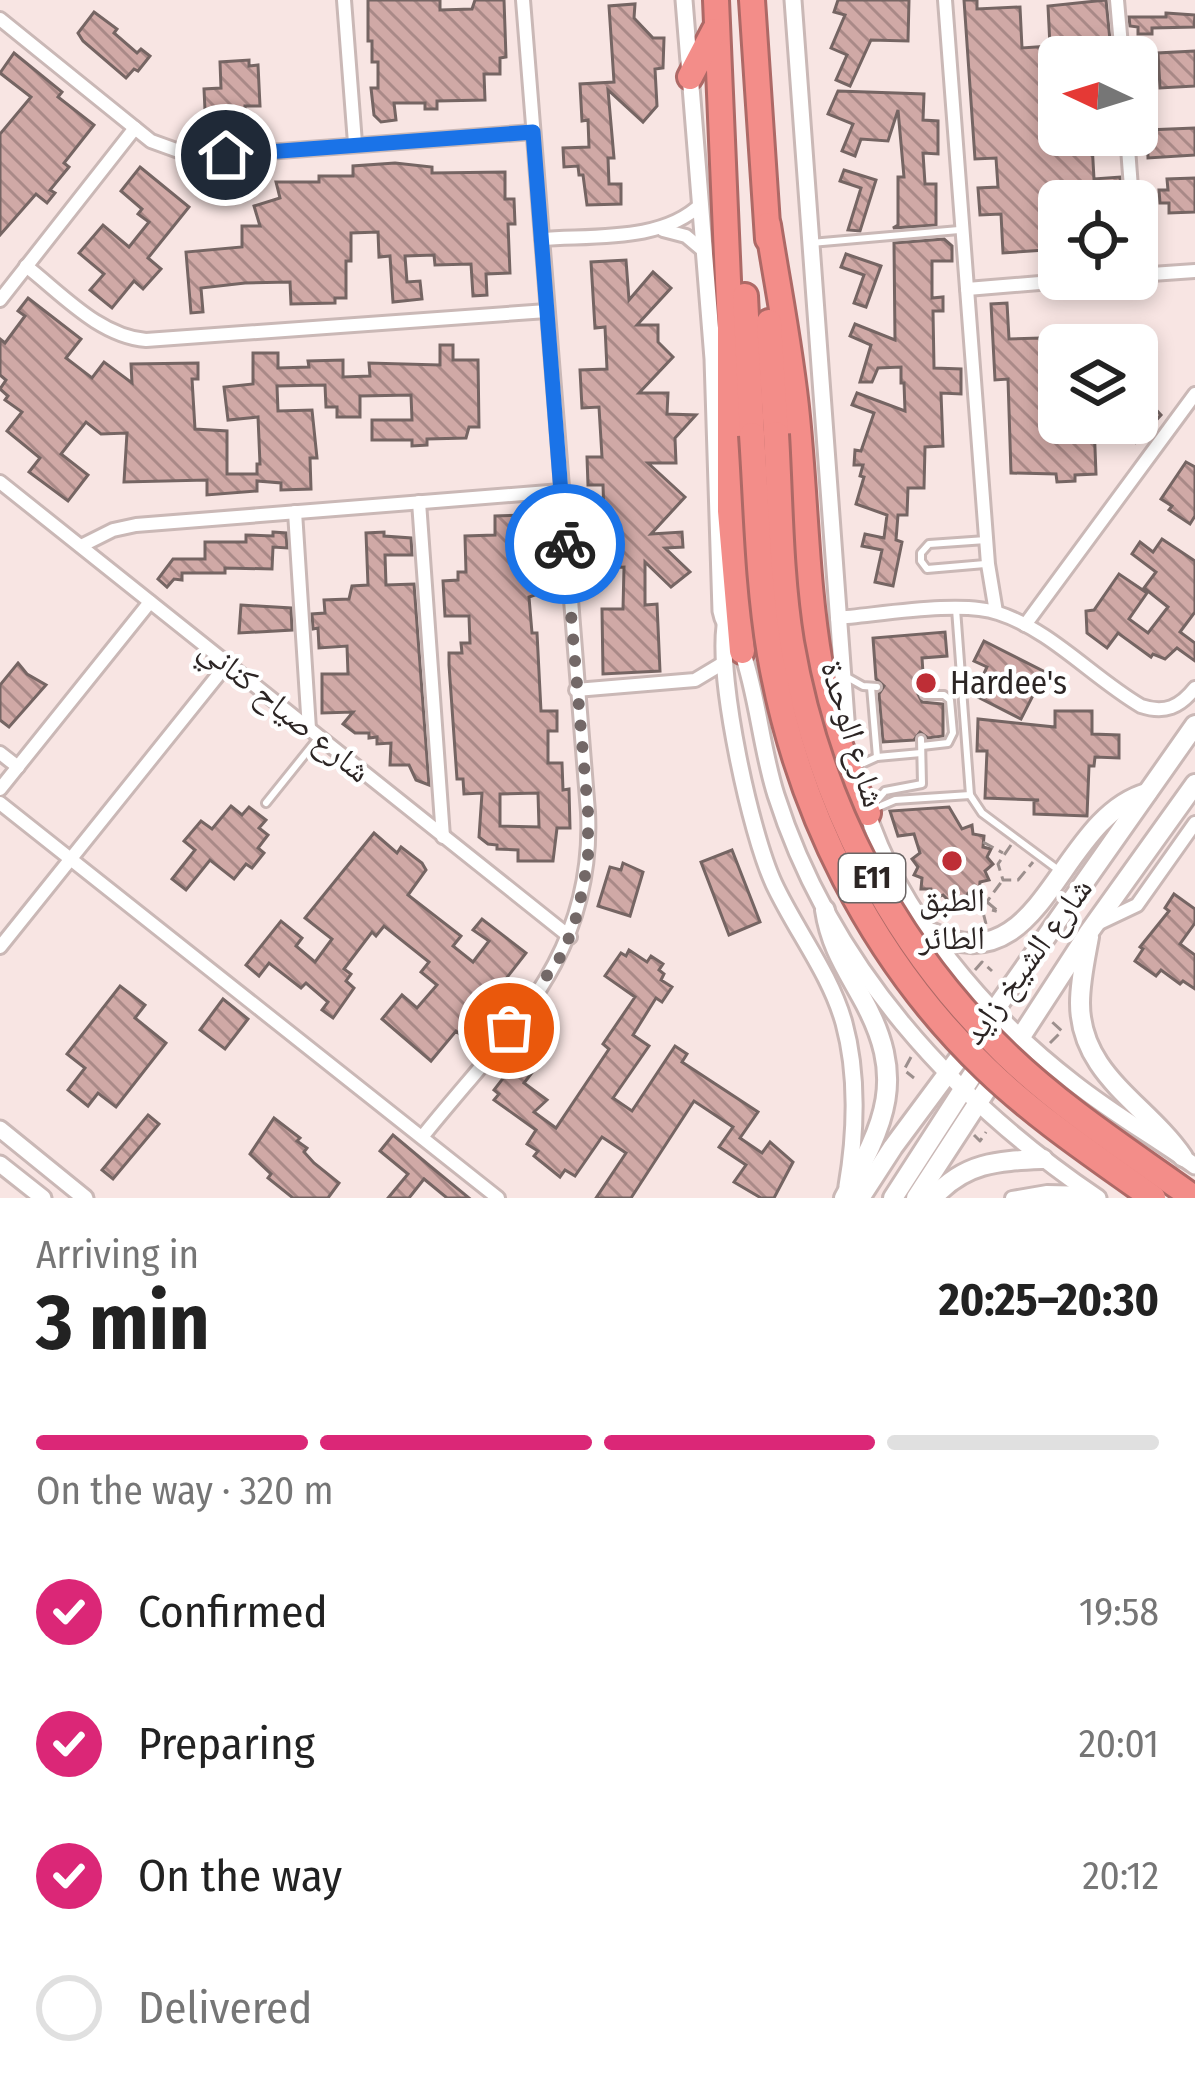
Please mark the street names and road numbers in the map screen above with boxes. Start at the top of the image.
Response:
street label: شارع صياح كناني [188,629,379,795]
street label: شارع الوحدة [812,656,894,812]
road number: E11 [839,854,905,902]
street label: شارع الشيخ زايد [953,870,1102,1053]

